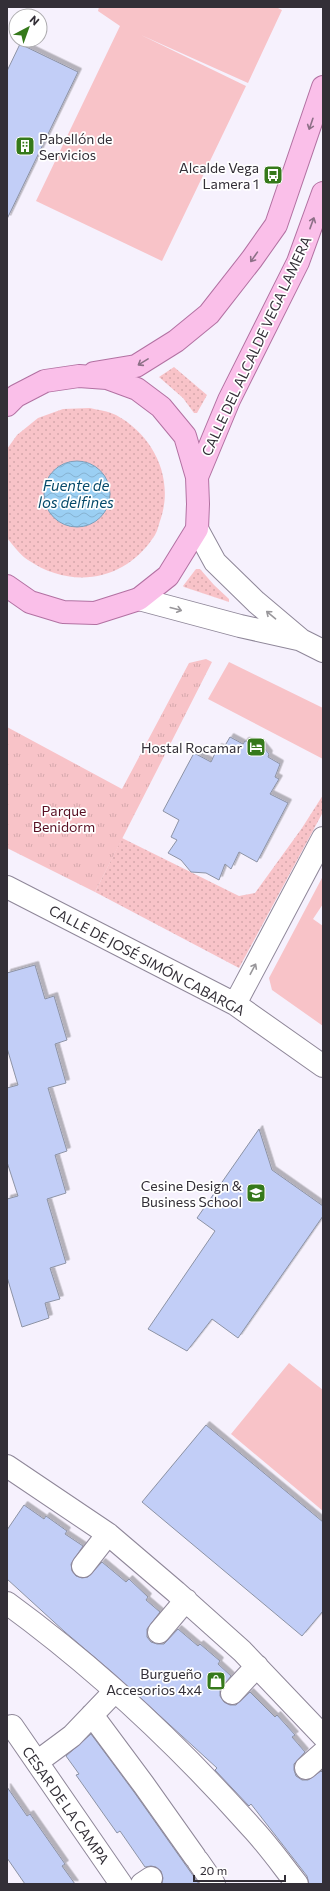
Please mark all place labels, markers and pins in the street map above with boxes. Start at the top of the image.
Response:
place label: Pabellón de Servicios [39,130,112,163]
building icon: Pabellón de Servicios [14,135,36,157]
place label: Alcalde Vega Lamera 1 [179,159,259,192]
bus stop icon: Alcalde Vega Lamera 1 [262,164,284,186]
hotel icon: Hostal Rocamar [245,736,267,758]
place label: Hostal Rocamar [141,739,242,756]
place label: Cesine Design & Business School [141,1177,243,1210]
school or university icon: Cesine Design & Business School [245,1182,267,1204]
place label: Burgueño Accesorios 4x4 [106,1665,203,1698]
shop icon: Burgueño Accesorios 4x4 [205,1670,227,1692]

